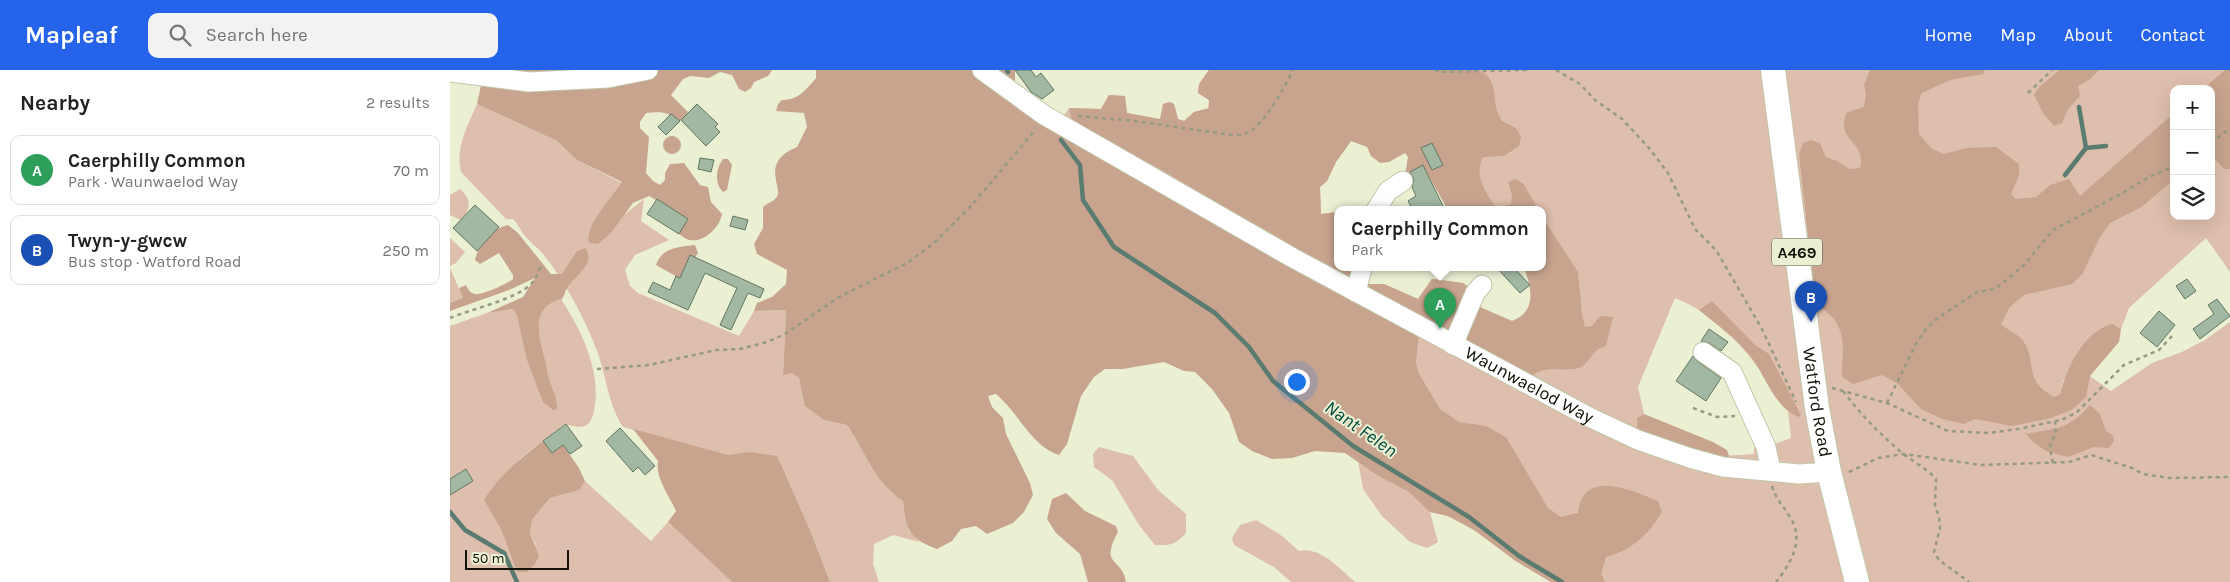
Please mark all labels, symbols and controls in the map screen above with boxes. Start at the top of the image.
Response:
search box [148,13,498,58]
text: Mapleaf [25,21,118,49]
icon: search [166,21,194,49]
text: Search here [206,24,308,46]
text: Home [1924,24,1972,46]
text: Map [2000,24,2036,46]
text: About [2064,24,2113,46]
text: Contact [2141,24,2205,46]
map controls [2170,85,2215,220]
button: + [2170,85,2215,130]
text: Nearby [20,91,90,115]
text: 2 results [366,93,430,112]
button: − [2170,130,2215,175]
text: Caerphilly Common [68,150,246,172]
text: A [32,161,42,180]
text: 70 m [393,161,429,180]
text: Park · Waunwaelod Way [68,172,238,191]
button: layers [2170,175,2215,220]
popup [1334,206,1546,271]
text: Caerphilly Common [1351,218,1529,240]
text: Twyn-y-gwcw [68,230,187,252]
road number: A469 [1772,238,1822,266]
text: Park [1351,240,1384,259]
text: B [32,241,42,260]
text: 250 m [382,241,429,260]
text: Bus stop · Watford Road [68,252,242,271]
pin: B [1795,281,1827,322]
pin: A [1424,288,1456,329]
street label: Waunwaelod Way [1461,341,1598,429]
street label: Watford Road [1798,346,1837,459]
your location [1284,369,1310,395]
water label: Nant Felen [1321,396,1401,462]
scale bar [465,547,569,570]
text: 50 m [472,550,505,567]

